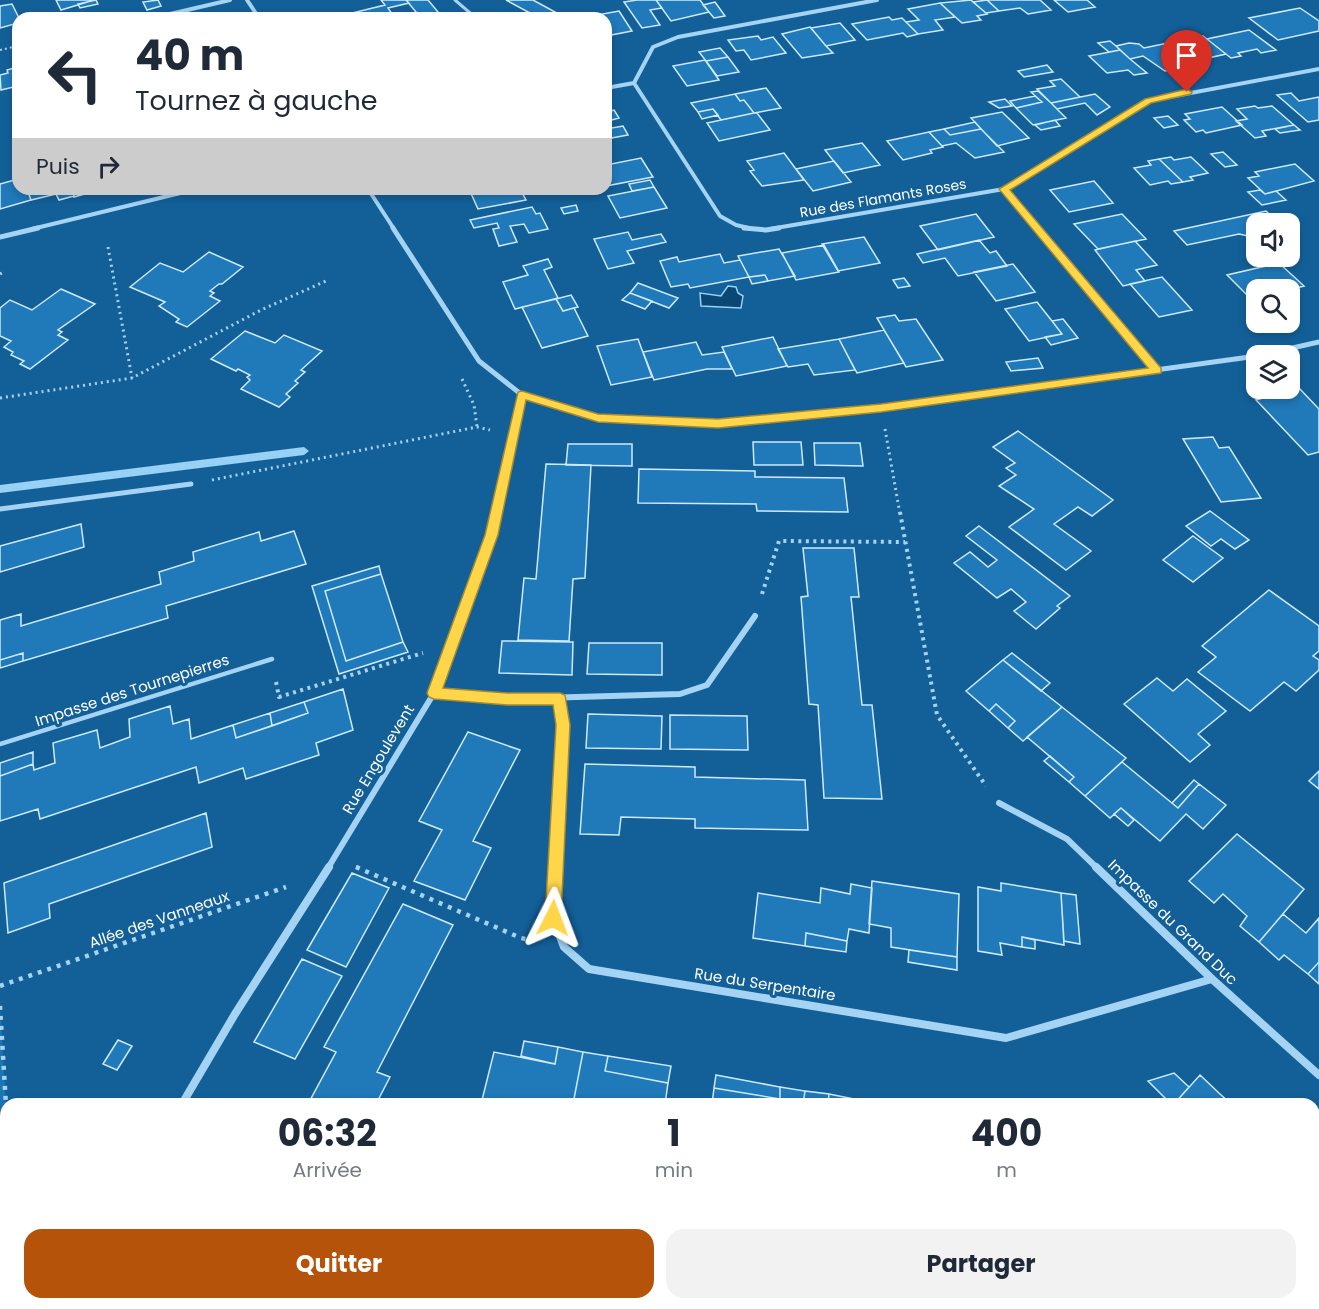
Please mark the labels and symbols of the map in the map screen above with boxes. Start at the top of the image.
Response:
pin [1161,30,1212,92]
street label: Rue des Flamants Roses [798,173,968,223]
street label: Impasse des Tournepierres [32,649,232,731]
street label: Rue Engoulevent [337,700,419,818]
street label: Impasse du Grand Duc [1104,855,1242,989]
street label: Allée des Vanneaux [86,885,232,953]
position arrow [521,886,585,950]
street label: Rue du Serpentaire [693,962,837,1006]

